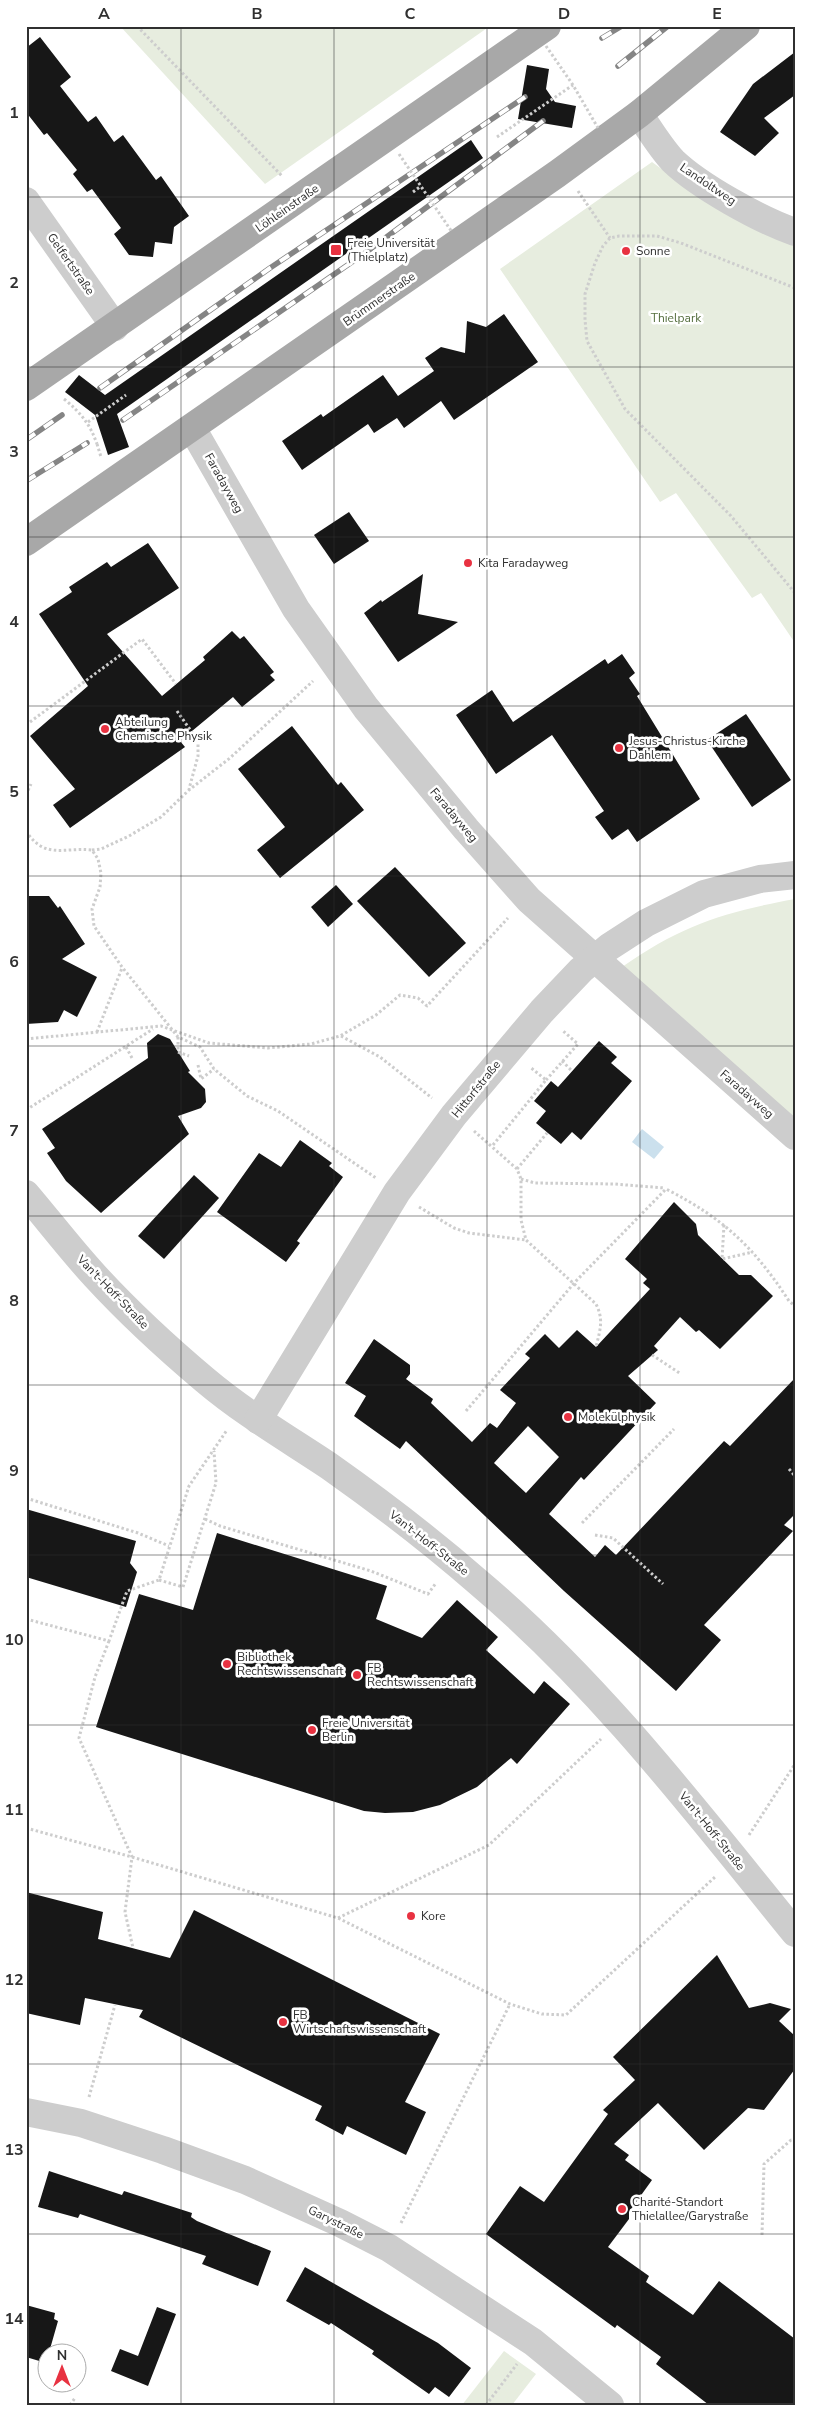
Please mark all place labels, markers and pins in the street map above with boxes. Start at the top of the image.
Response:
place label: Freie Universität (Thielplatz) [347,235,435,265]
marker: Freie Universität (Thielplatz) [329,243,343,257]
place label: Sonne [636,243,670,259]
marker: Sonne [620,245,632,257]
place label: Kita Faradayweg [478,555,568,571]
marker: Kita Faradayweg [462,557,474,569]
place label: Abteilung Chemische Physik [115,714,213,744]
marker: Abteilung Chemische Physik [99,723,111,735]
place label: Jesus-Christus-Kirche Dahlem [628,733,745,763]
marker: Jesus-Christus-Kirche Dahlem [613,742,625,754]
place label: Molekülphysik [578,1409,656,1425]
marker: Molekülphysik [562,1411,574,1423]
place label: Bibliothek Rechtswissenschaft [237,1649,344,1679]
marker: Bibliothek Rechtswissenschaft [221,1658,233,1670]
place label: FB Rechtswissenschaft [367,1660,474,1690]
marker: FB Rechtswissenschaft [351,1669,363,1681]
place label: Freie Universität Berlin [322,1715,410,1745]
marker: Freie Universität Berlin [306,1724,318,1736]
place label: Kore [421,1908,446,1924]
marker: Kore [405,1910,417,1922]
place label: FB Wirtschaftswissenschaft [293,2007,427,2037]
marker: FB Wirtschaftswissenschaft [277,2016,289,2028]
place label: Charité-Standort Thielallee/Garystraße [632,2194,748,2224]
marker: Charité-Standort Thielallee/Garystraße [616,2203,628,2215]

